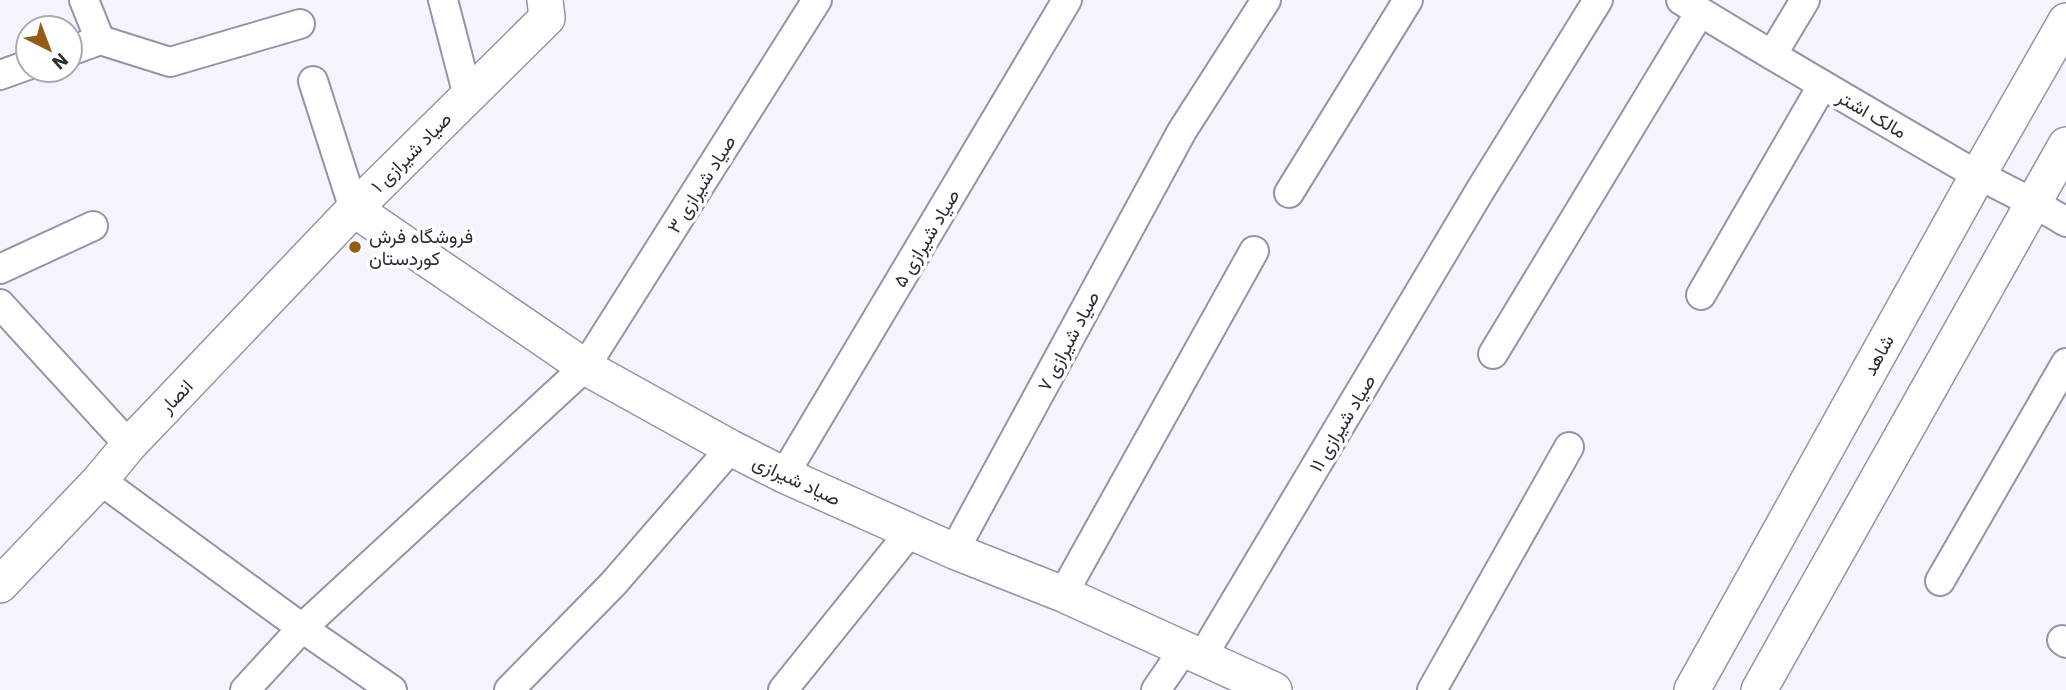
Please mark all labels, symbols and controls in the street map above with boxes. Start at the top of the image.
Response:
north arrow [14,14,84,84]
text: N [47,48,74,75]
street label: مالک اشتر [1832,84,1911,144]
street label: صیاد شیرازی ۱ [366,107,456,197]
street label: صیاد شیرازی ۳ [661,130,741,238]
street label: صیاد شیرازی ۵ [887,185,965,291]
place label: فروشگاه فرش کوردستان [369,224,473,270]
marker: فروشگاه فرش کوردستان [347,239,363,255]
street label: صیاد شیرازی ۷ [1032,287,1104,395]
street label: شاهد [1857,330,1899,380]
street label: صیاد شیرازی ۱۱ [1303,370,1381,476]
street label: انصار [154,374,198,419]
street label: صیاد شیرازی [749,449,845,511]

